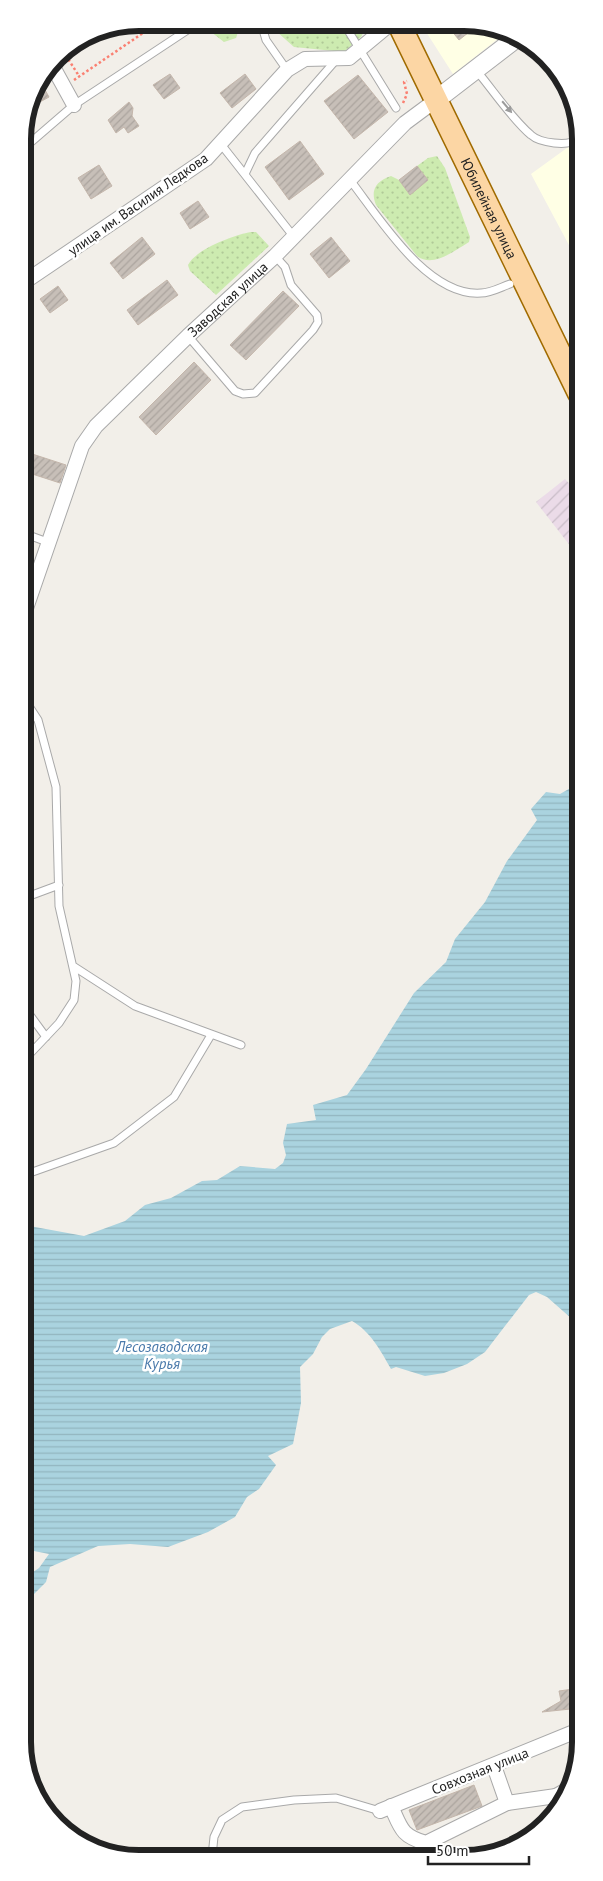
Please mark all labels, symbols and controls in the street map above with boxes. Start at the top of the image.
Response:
one-way arrow [501,100,512,113]
street label: улица им. Василия Ледкова [65,149,212,259]
street label: Юбилейная улица [457,155,521,262]
street label: Заводская улица [184,258,272,341]
water label: Лесозаводская Курья [115,1337,208,1373]
street label: Совхозная улица [429,1743,531,1799]
scale bar [428,1834,529,1866]
text: 50 m [436,1841,469,1860]

